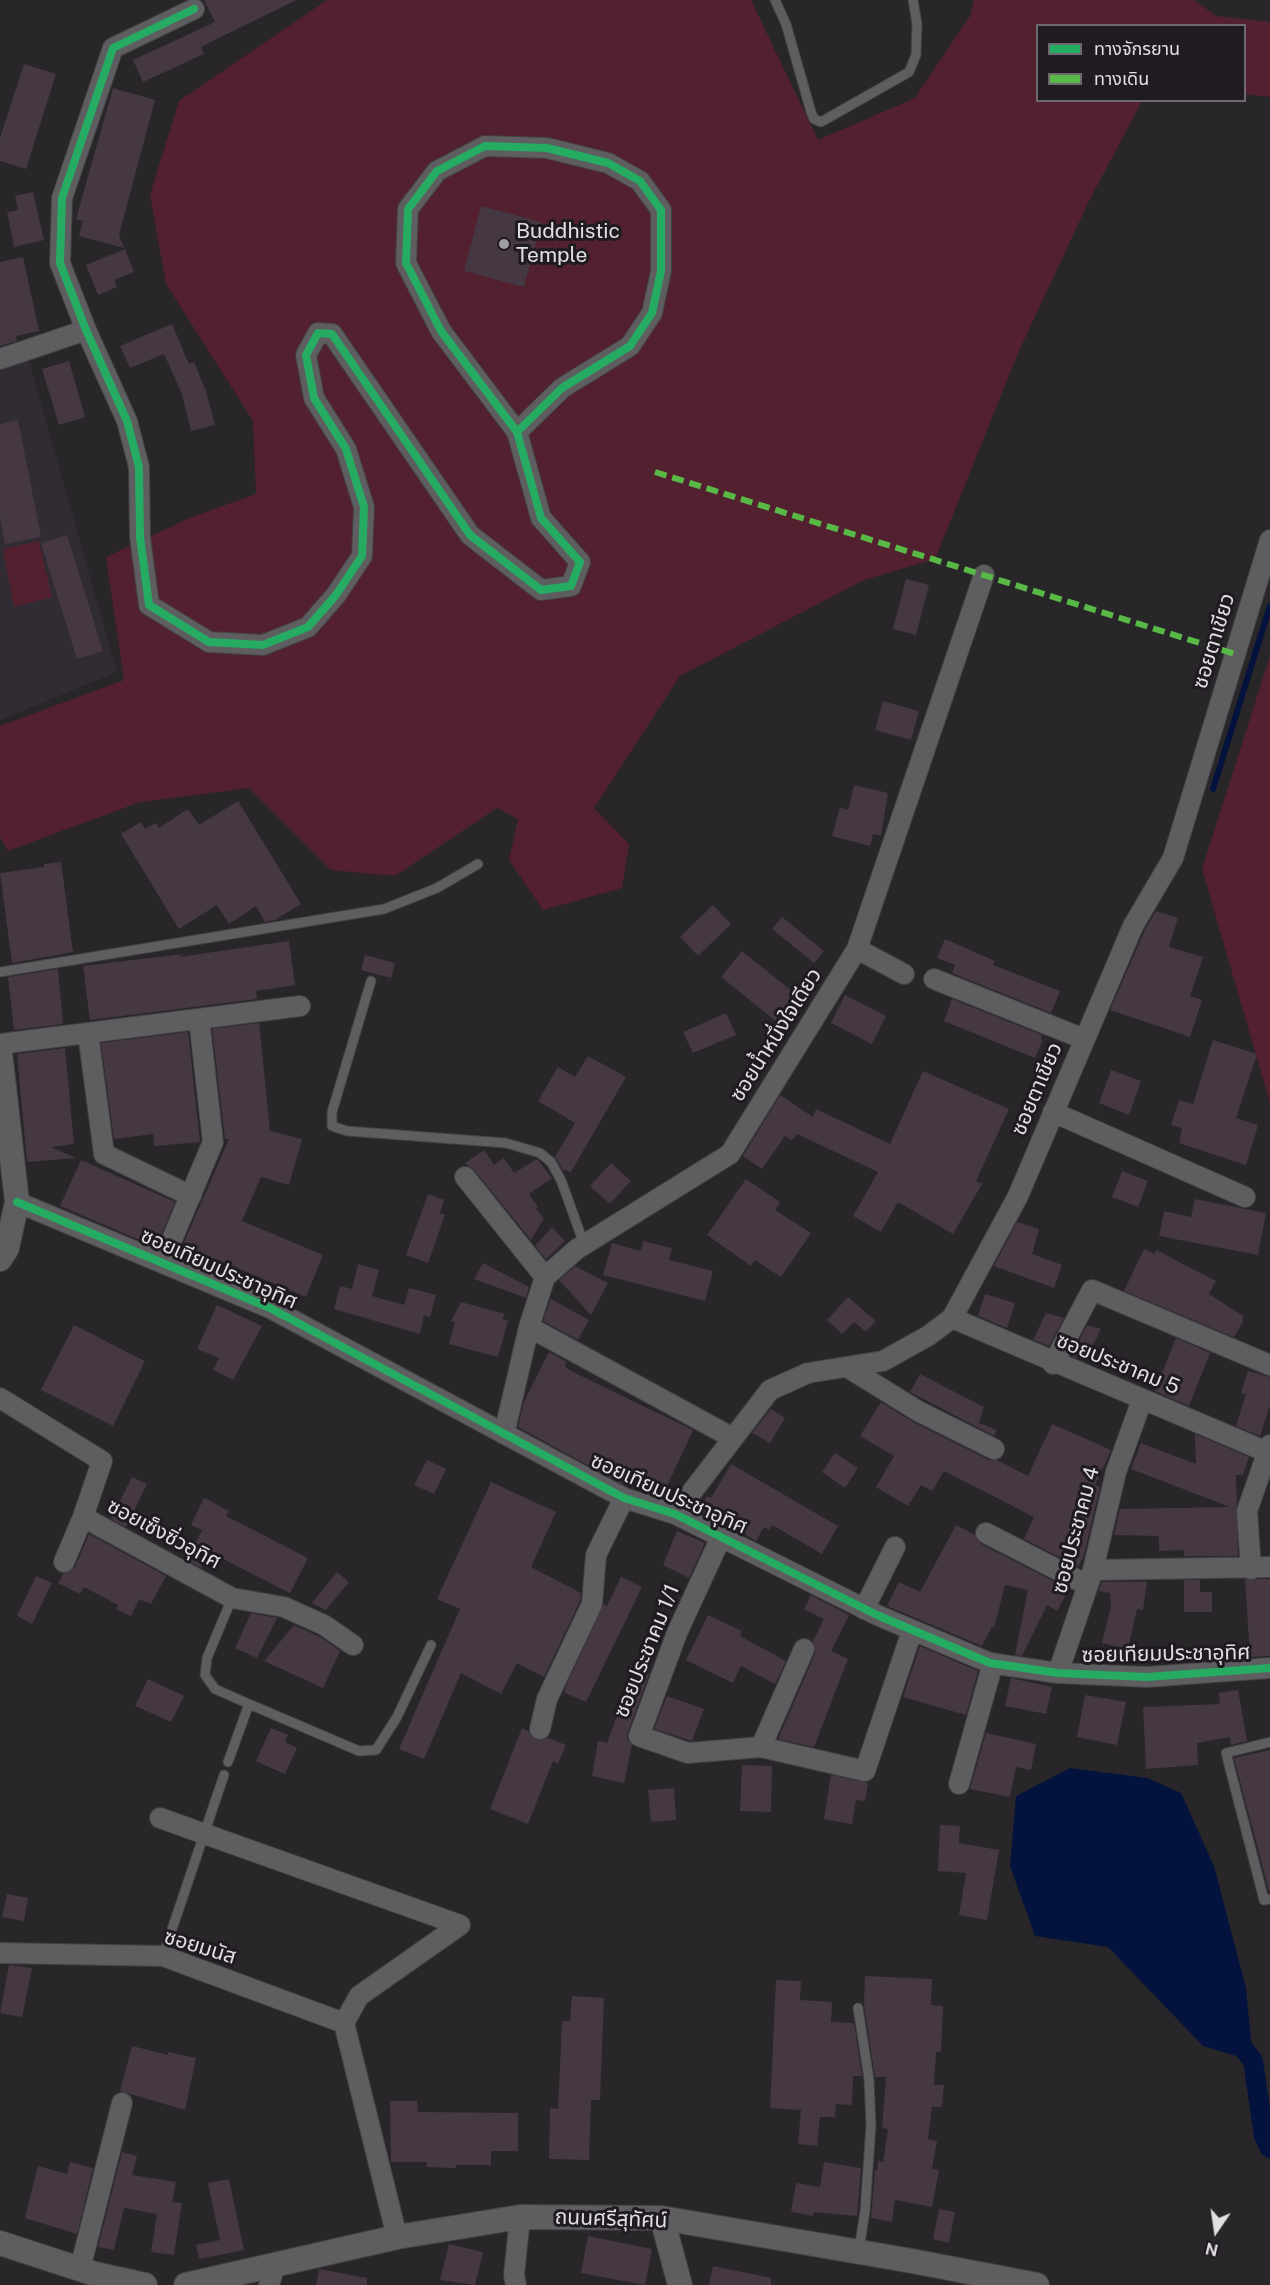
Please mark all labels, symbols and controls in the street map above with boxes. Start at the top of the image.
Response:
legend [1036,24,1246,102]
text: ทางจักรยาน [1094,38,1180,59]
text: ทางเดิน [1094,68,1149,89]
place label: Buddhistic Temple [516,219,620,269]
marker: Buddhistic Temple [497,237,511,251]
street label: ซอยตาเขียว [1188,590,1240,692]
street label: ซอยน้ำหนึ่งใจเดียว [725,964,827,1106]
street label: ซอยตาเขียว [1006,1039,1068,1139]
street label: ซอยเทียมประชาอุทิศ [137,1223,301,1315]
street label: ซอยประชาคม 5 [1053,1328,1183,1400]
street label: ซอยเทียมประชาอุทิศ [587,1448,751,1540]
street label: ซอยประชาคม 4 [1047,1464,1105,1596]
street label: ซอยเซ็งซิ่วอุทิศ [103,1494,225,1574]
street label: ซอยประชาคม 1/1 [609,1581,685,1721]
street label: ซอยเทียมประชาอุทิศ [1081,1640,1251,1668]
street label: ซอยมนัส [161,1924,239,1970]
north arrow [1186,2201,1246,2261]
street label: ถนนศรีสุทัศน์ [554,2204,668,2234]
text: N [1204,2238,1220,2260]

